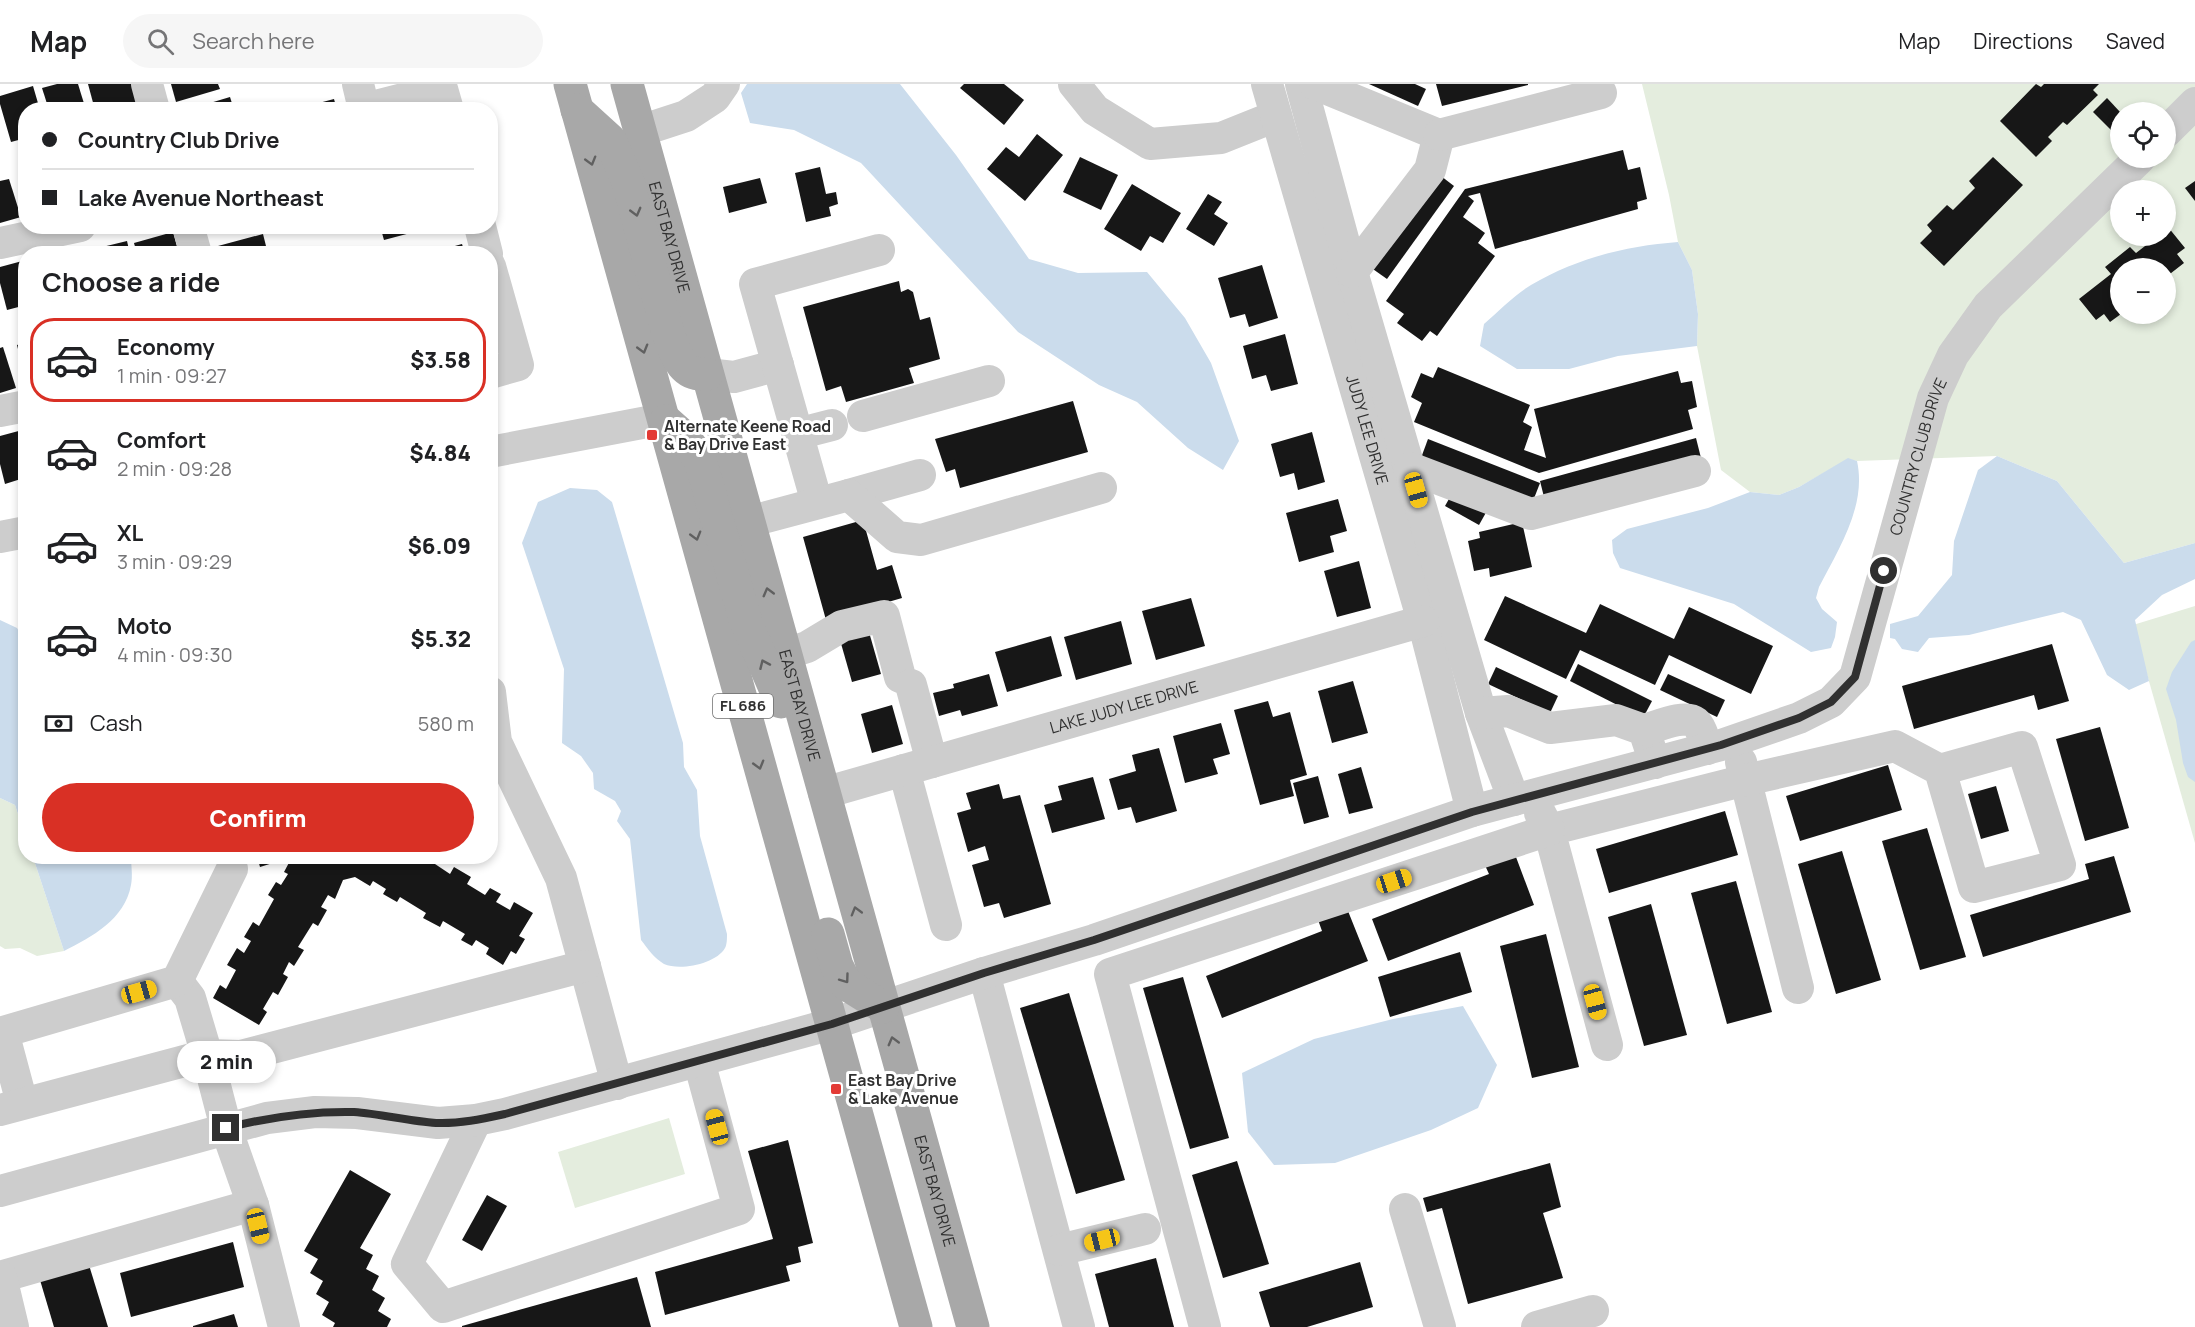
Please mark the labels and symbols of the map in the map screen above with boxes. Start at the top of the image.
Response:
one-way arrow [584,155,597,165]
street label: EAST BAY DRIVE [644,179,696,295]
one-way arrow [629,207,642,217]
one-way arrow [636,343,649,353]
street label: JUDY LEE DRIVE [1341,372,1394,487]
street label: COUNTRY CLUB DRIVE [1884,374,1952,538]
place label: Alternate Keene Road & Bay Drive East [664,415,831,455]
marker: Alternate Keene Road & Bay Drive East [645,428,659,442]
car [1402,470,1430,510]
one-way arrow [689,530,701,541]
route start [1870,557,1897,584]
one-way arrow [762,587,775,597]
street label: EAST BAY DRIVE [774,647,826,764]
one-way arrow [759,659,771,670]
street label: LAKE JUDY LEE DRIVE [1047,675,1201,739]
road number: FL 686 [713,694,773,718]
one-way arrow [752,760,765,770]
car [1374,867,1414,895]
one-way arrow [851,906,863,916]
one-way arrow [838,972,849,983]
car [119,978,159,1006]
car [1582,982,1608,1022]
one-way arrow [888,1036,900,1047]
callout: 2 min [176,1041,276,1083]
place label: East Bay Drive & Lake Avenue [848,1069,959,1109]
marker: East Bay Drive & Lake Avenue [829,1082,843,1096]
car [704,1107,730,1147]
route end [212,1114,239,1141]
street label: EAST BAY DRIVE [909,1133,961,1249]
car [245,1206,271,1246]
car [1082,1227,1122,1253]

